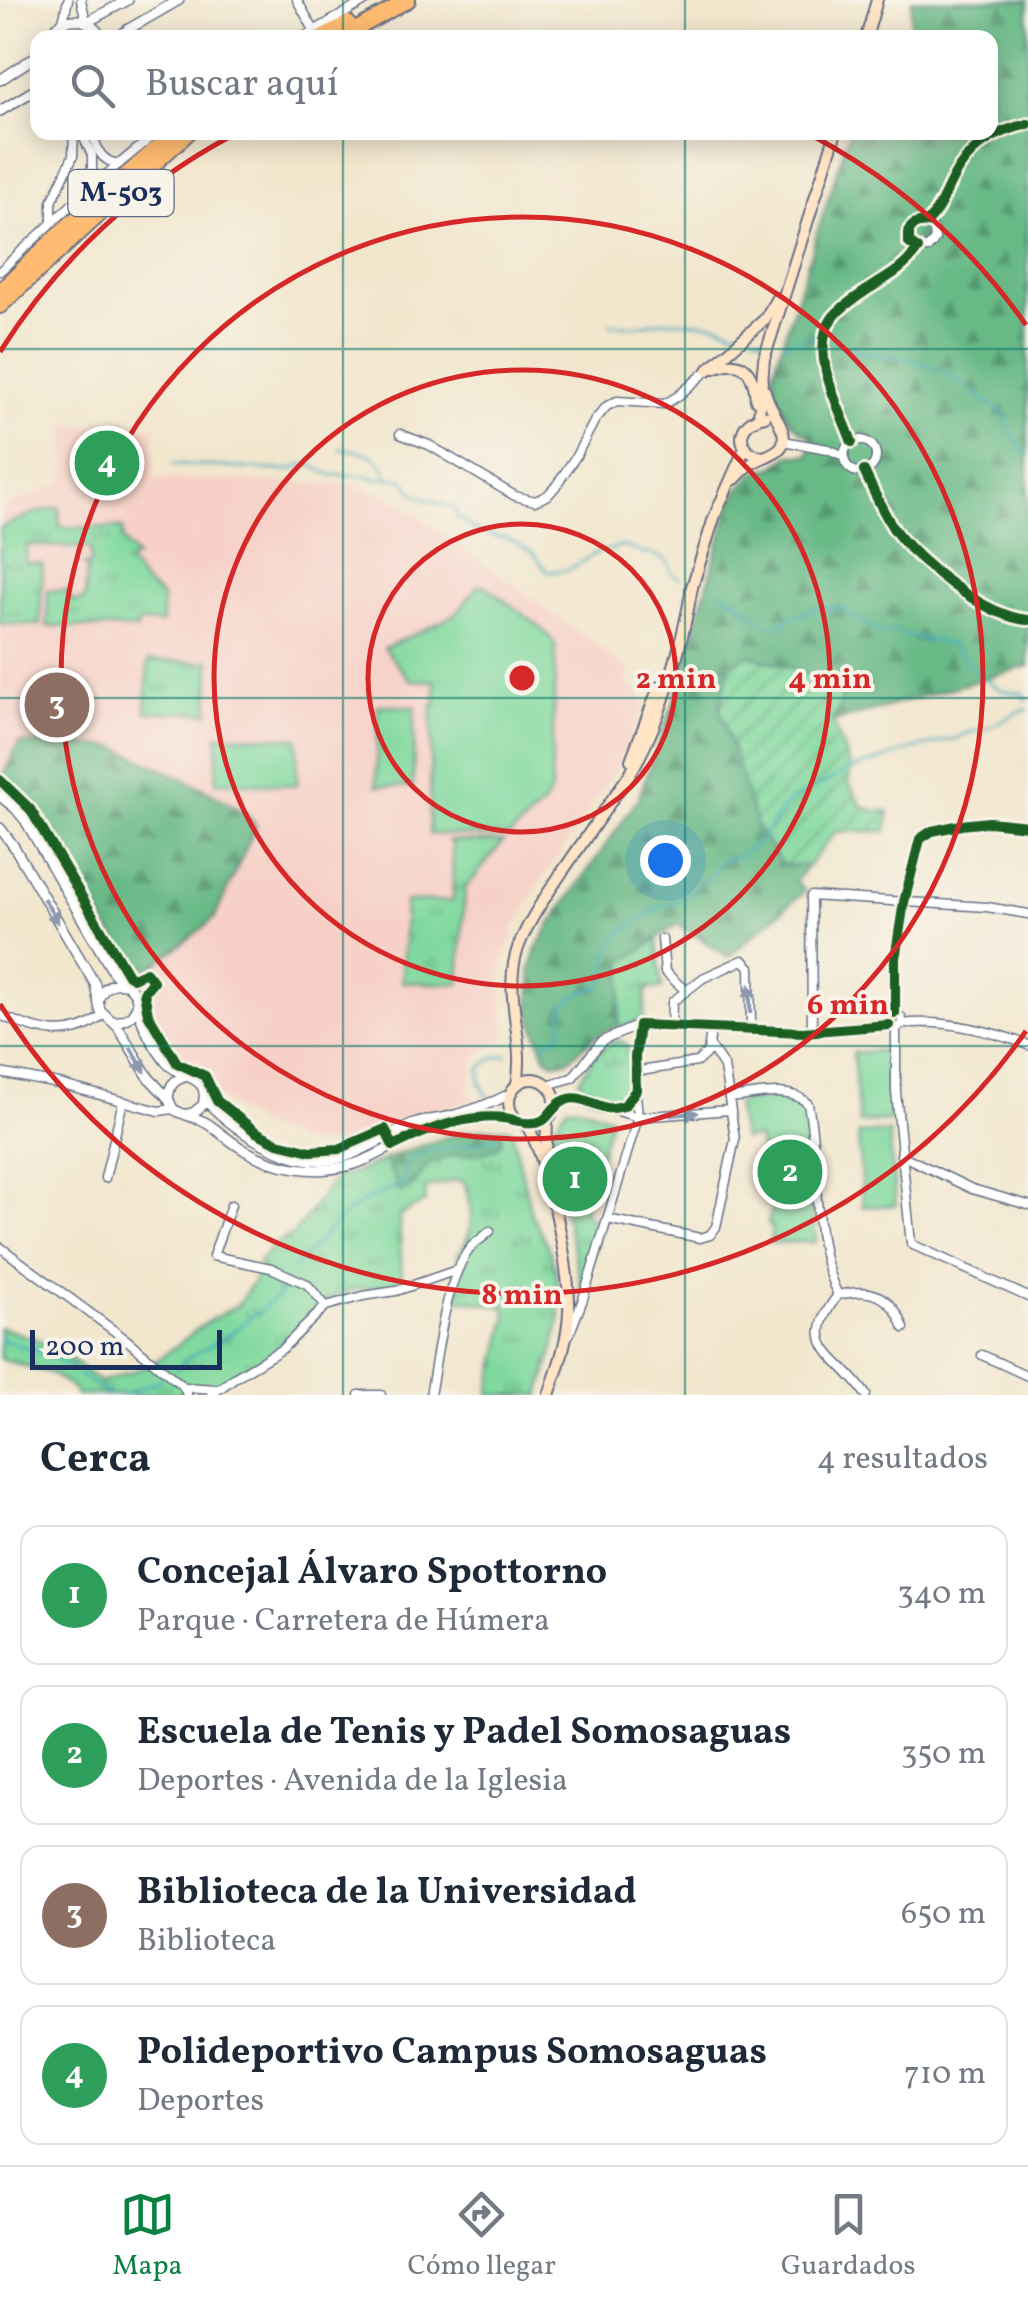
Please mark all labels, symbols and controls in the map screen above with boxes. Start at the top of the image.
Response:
search box [30,30,998,140]
icon: search [65,58,120,113]
text: Buscar aquí [145,59,338,112]
road number: M-503 [68,170,174,216]
pin: 4 [74,426,140,500]
text: 2 min [636,659,716,701]
text: 4 min [788,659,872,701]
centre of rings [504,660,540,696]
pin: 3 [24,668,90,742]
your location [640,835,691,886]
one-way arrow [42,897,59,925]
one-way arrow [742,982,758,1014]
text: 6 min [807,985,889,1027]
one-way arrow [129,1046,146,1074]
one-way arrow [669,1106,701,1122]
pin: 2 [758,1134,822,1210]
pin: 1 [542,1142,608,1216]
text: 8 min [481,1275,563,1317]
scale bar [30,1325,222,1370]
text: 200 m [45,1328,124,1367]
text: Cerca [40,1431,151,1490]
text: 4 resultados [817,1438,988,1482]
text: Concejal Álvaro Spottorno [137,1547,607,1600]
text: 1 [68,1573,81,1617]
text: 340 m [897,1573,986,1617]
text: Parque · Carretera de Húmera [137,1600,550,1644]
text: Escuela de Tenis y Padel Somosaguas [137,1707,791,1760]
text: 2 [66,1733,83,1777]
text: 350 m [901,1733,986,1777]
text: Deportes · Avenida de la Iglesia [137,1760,568,1804]
text: Biblioteca de la Universidad [137,1867,637,1920]
text: 3 [66,1893,83,1937]
text: 650 m [901,1893,986,1937]
text: Biblioteca [137,1920,276,1964]
text: Polideportivo Campus Somosaguas [137,2027,767,2080]
text: 4 [65,2053,84,2097]
text: 710 m [904,2053,986,2097]
text: Deportes [137,2080,264,2124]
tab: Mapa [113,2187,183,2286]
tab: Cómo llegar [408,2187,556,2286]
tab: Guardados [781,2187,915,2286]

